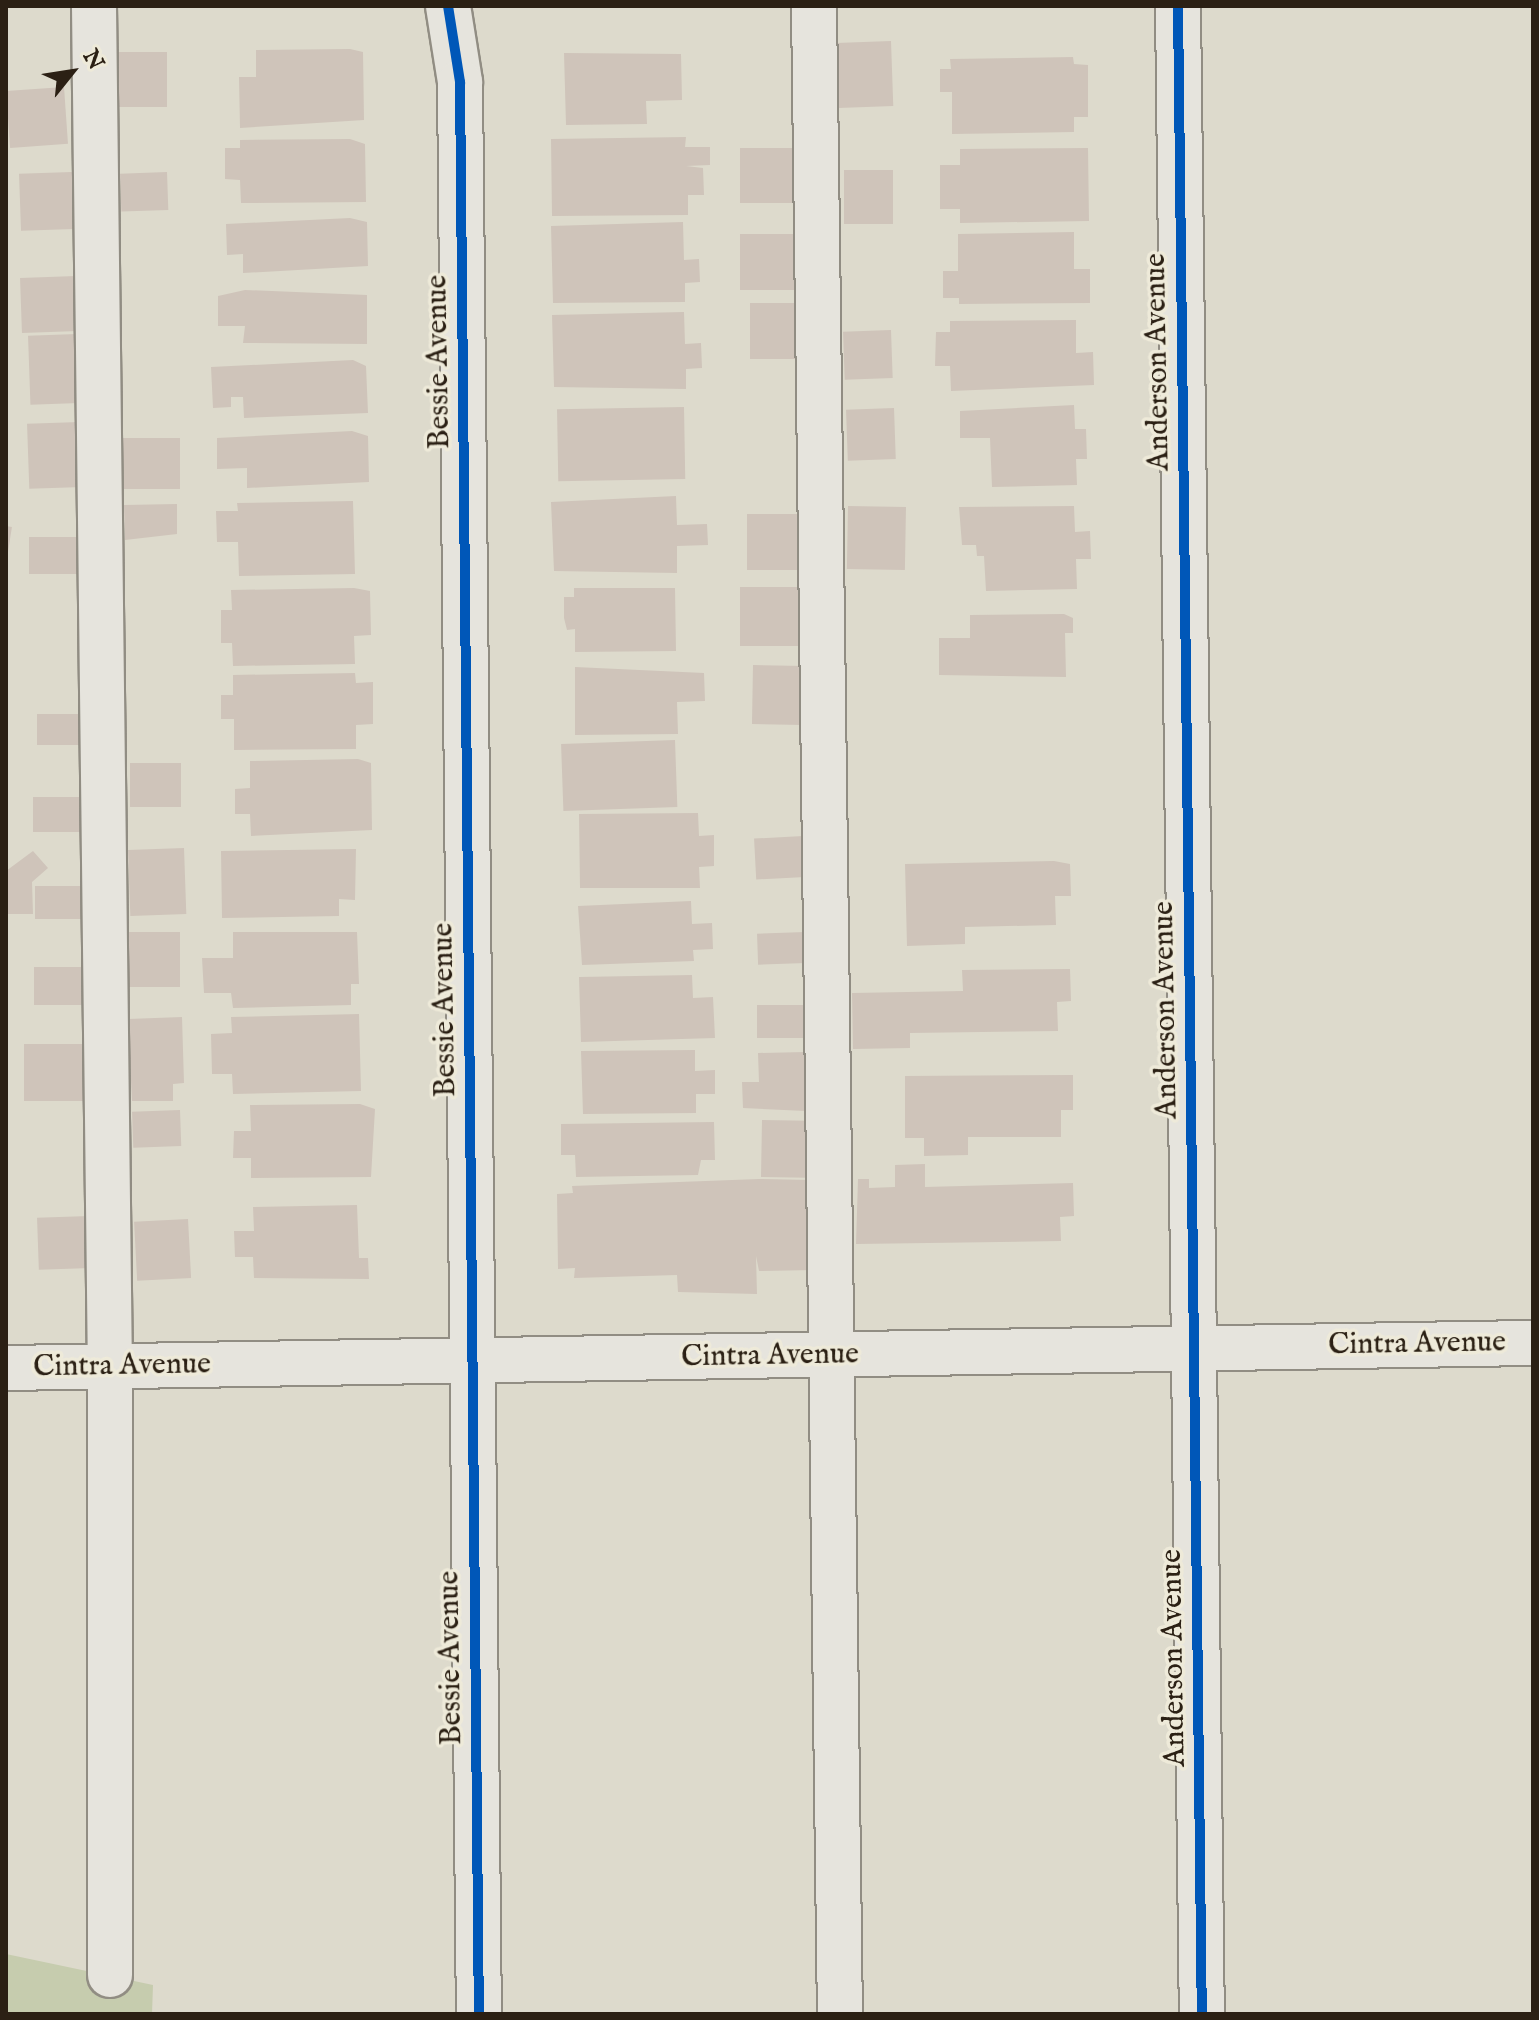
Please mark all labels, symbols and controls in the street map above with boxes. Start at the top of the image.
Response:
north arrow [32,32,112,112]
text: N [76,45,110,75]
street label: Anderson Avenue [1138,253,1178,471]
street label: Bessie Avenue [419,274,459,450]
street label: Anderson Avenue [1146,901,1186,1119]
street label: Bessie Avenue [425,922,465,1098]
street label: Cintra Avenue [1328,1324,1506,1364]
street label: Cintra Avenue [681,1336,859,1376]
street label: Cintra Avenue [33,1346,211,1386]
street label: Anderson Avenue [1154,1549,1194,1767]
street label: Bessie Avenue [431,1570,471,1746]

